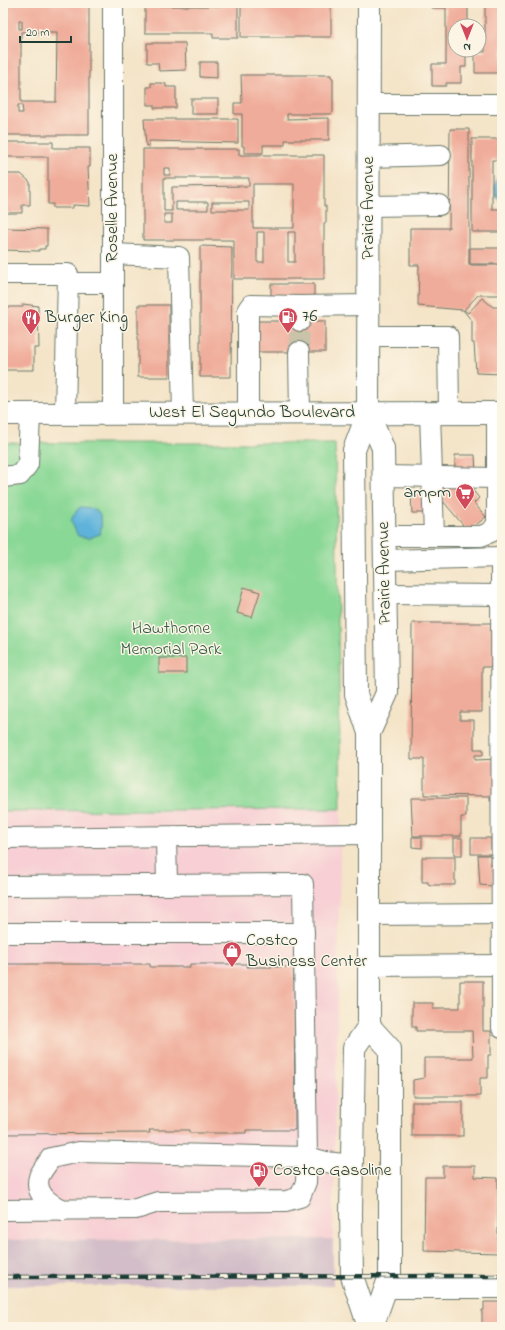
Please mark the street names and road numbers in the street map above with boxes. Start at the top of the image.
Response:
street label: Roselle Avenue [100,153,126,262]
street label: Prairie Avenue [356,156,382,260]
street label: West El Segundo Boulevard [149,400,355,427]
street label: Prairie Avenue [371,520,399,625]

